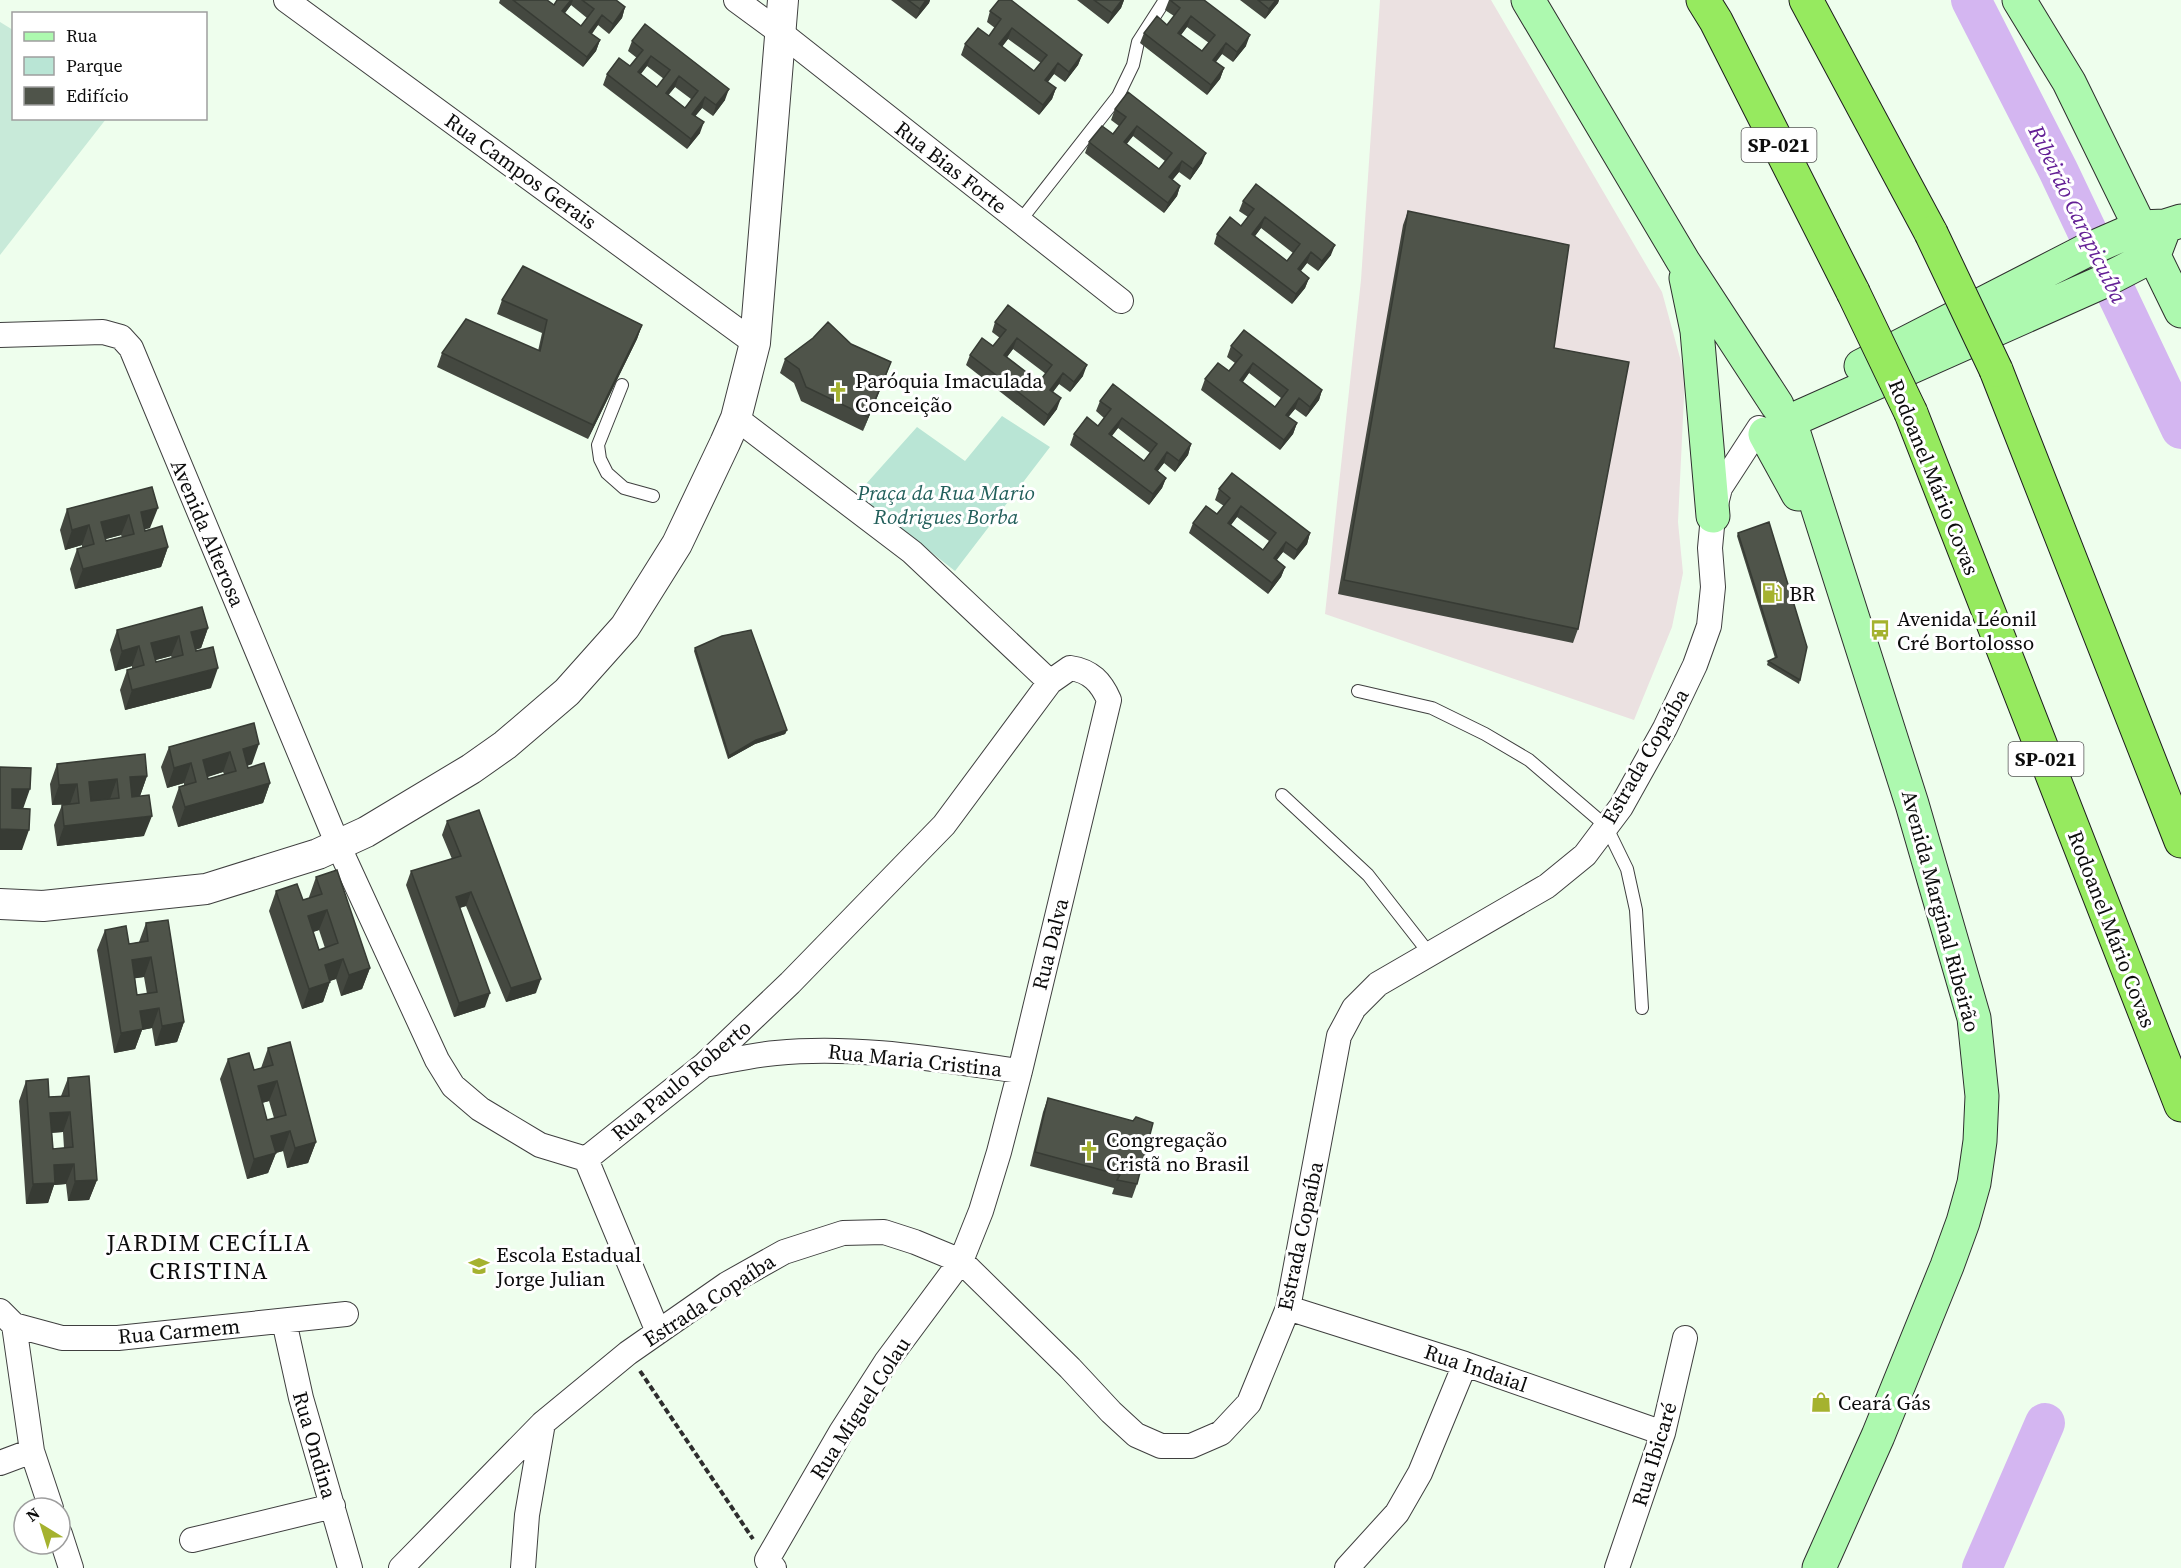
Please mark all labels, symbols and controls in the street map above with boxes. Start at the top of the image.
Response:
legend [12,12,207,120]
text: Rua [66,23,98,48]
text: Parque [66,53,123,78]
text: Edifício [66,83,129,108]
street label: Rua Campos Gerais [439,106,603,236]
street label: Rua Bias Forte [889,114,1013,220]
water label: Ribeirão Carapicuíba [2021,119,2134,309]
road number: SP-021 [1742,128,1816,162]
place label: Paróquia Imaculada Conceição [855,366,1043,419]
street label: Rodoanel Mário Covas [1881,375,1987,579]
church icon: Paróquia Imaculada Conceição [826,380,850,404]
street label: Avenida Alterosa [164,455,252,611]
park label: Praça da Rua Mario Rodrigues Borba [856,478,1035,531]
place label: BR [1789,579,1816,608]
fuel station icon: BR [1760,581,1784,605]
place label: Avenida Léonil Cré Bortolosso [1897,604,2037,657]
bus stop icon: Avenida Léonil Cré Bortolosso [1868,618,1892,642]
street label: Estrada Copaíba [1594,683,1696,829]
road number: SP-021 [2008,742,2084,776]
street label: Avenida Marginal Ribeirão [1895,787,1987,1035]
street label: Rodoanel Mário Covas [2061,826,2163,1032]
street label: Rua Dalva [1025,895,1075,993]
street label: Rua Paulo Roberto [605,1013,757,1147]
street label: Rua Maria Cristina [826,1036,1004,1084]
place label: Congregação Cristã no Brasil [1106,1125,1249,1178]
church icon: Congregação Cristã no Brasil [1077,1139,1101,1163]
street label: Estrada Copaíba [1270,1158,1330,1313]
district label: JARDIM CECÍLIA CRISTINA [105,1226,312,1287]
place label: Escola Estadual Jorge Julian [495,1240,641,1293]
street label: Estrada Copaíba [637,1246,781,1353]
school or university icon: Escola Estadual Jorge Julian [467,1254,491,1278]
street label: Rua Carmem [117,1311,241,1351]
street label: Rua Miguel Colau [803,1331,917,1485]
street label: Rua Indaial [1421,1337,1531,1399]
street label: Rua Ondina [286,1388,344,1502]
place label: Ceará Gás [1838,1388,1931,1417]
shop icon: Ceará Gás [1809,1390,1833,1414]
street label: Rua Ibicaré [1624,1398,1684,1510]
north arrow [12,1496,72,1556]
text: N [21,1502,44,1526]

